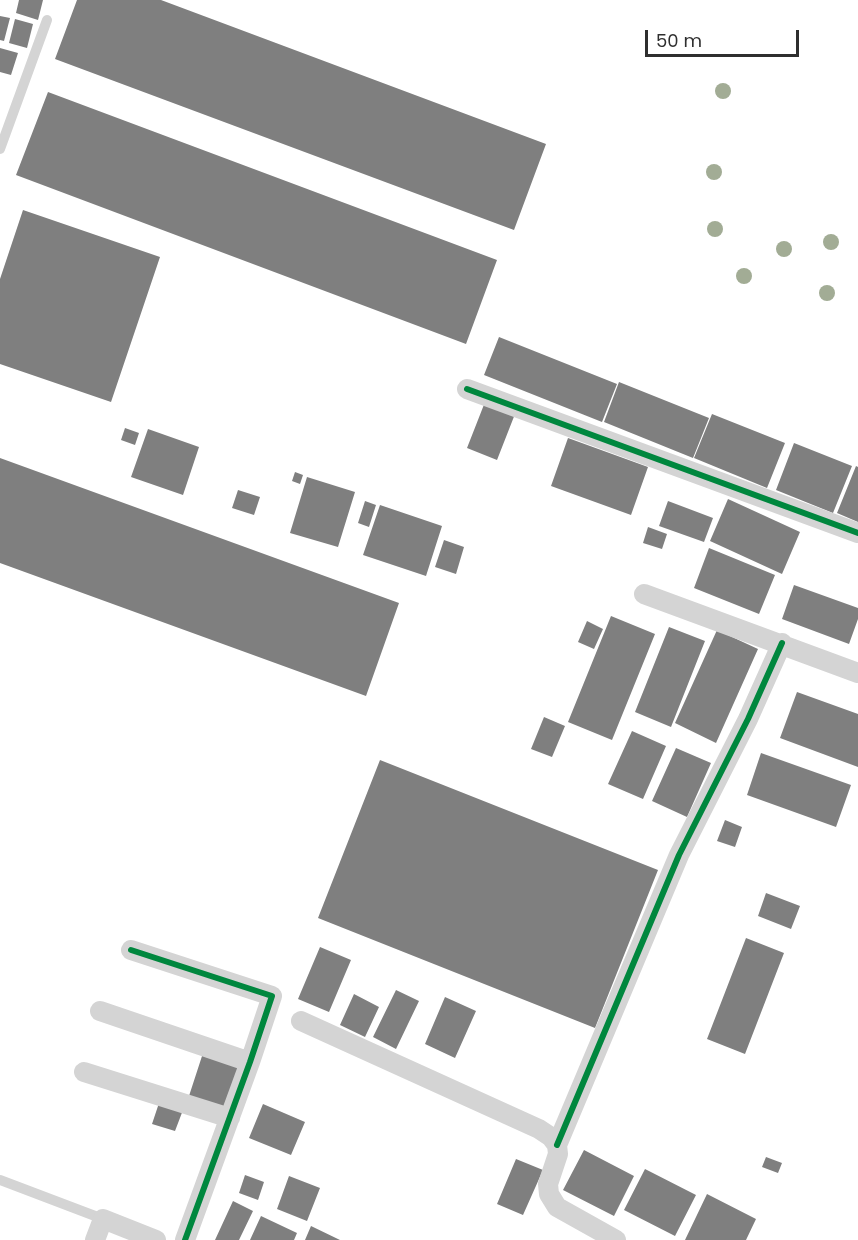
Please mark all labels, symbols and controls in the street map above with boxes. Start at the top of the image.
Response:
scale bar [648,18,802,56]
text: 50 m [656,28,702,53]

